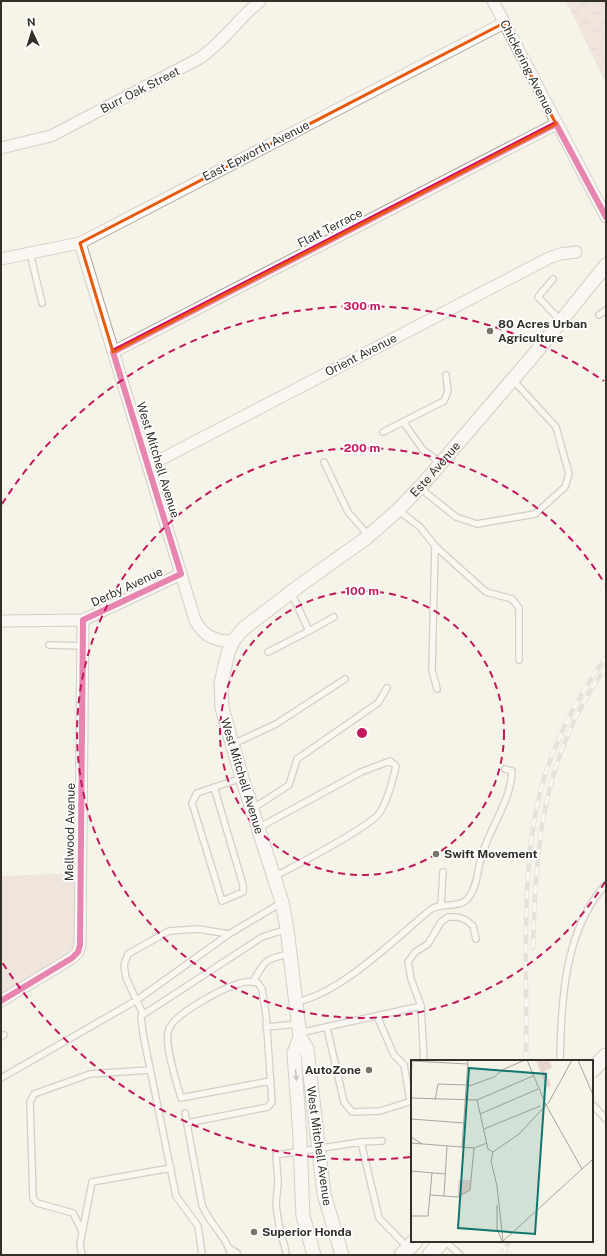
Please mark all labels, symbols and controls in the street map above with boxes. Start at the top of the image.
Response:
north arrow [12,12,52,52]
text: N [27,16,36,28]
street label: Chickering Avenue [497,17,557,117]
street label: Burr Oak Street [98,64,182,116]
street label: East Epworth Avenue [200,118,312,184]
street label: Flatt Terrace [295,206,365,250]
text: 300 m [344,299,381,313]
place label: 80 Acres Urban Agriculture [498,317,587,345]
marker: 80 Acres Urban Agriculture [485,326,495,336]
street label: Orient Avenue [323,331,399,379]
street label: West Mitchell Avenue [134,400,182,520]
street label: Este Avenue [407,439,463,500]
text: 200 m [344,441,380,455]
street label: Derby Avenue [89,564,165,610]
text: 100 m [345,584,379,598]
street label: West Mitchell Avenue [218,716,266,836]
centre of rings [355,726,369,740]
street label: Mellwood Avenue [62,783,78,881]
place label: Swift Movement [444,847,537,861]
marker: Swift Movement [431,849,441,859]
inset map [411,1060,593,1242]
place label: AutoZone [305,1063,361,1077]
marker: AutoZone [364,1065,374,1075]
one-way arrow [292,1069,299,1081]
street label: West Mitchell Avenue [304,1085,334,1207]
place label: Superior Honda [262,1225,352,1239]
marker: Superior Honda [249,1227,259,1237]

